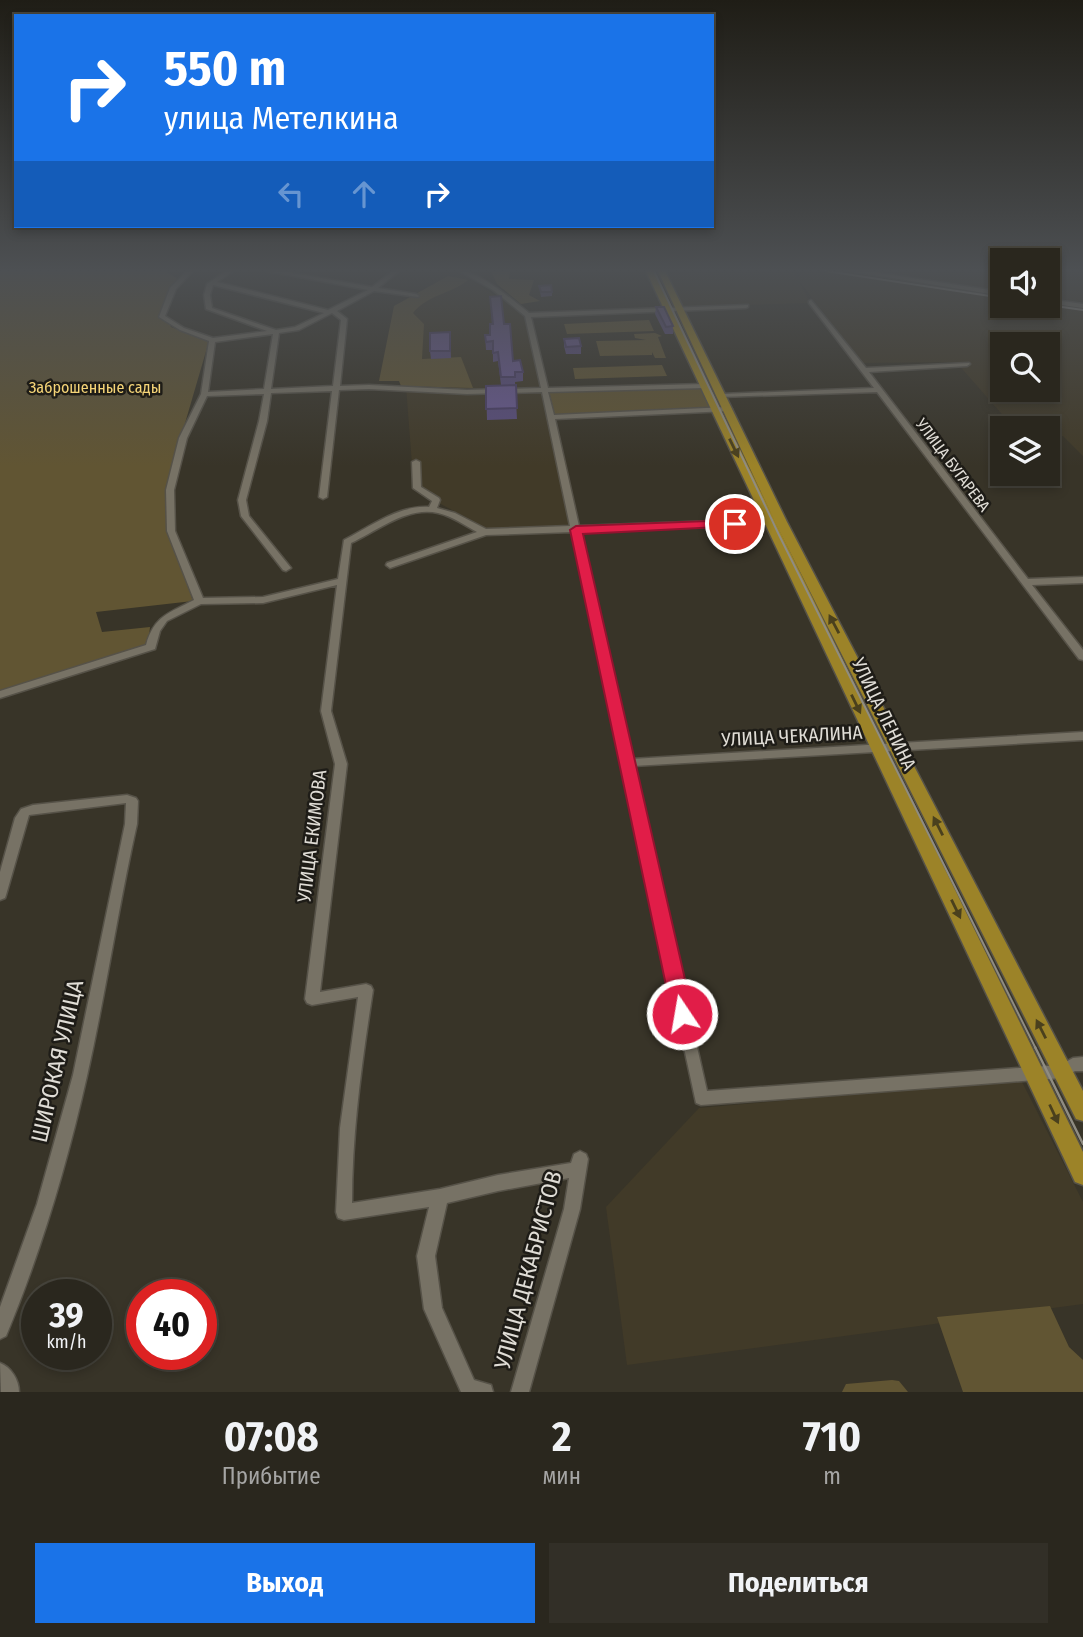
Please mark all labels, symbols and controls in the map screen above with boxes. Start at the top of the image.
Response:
text: 550 m [164,39,286,98]
icon: right [49,42,140,133]
text: улица Метелкина [164,99,399,137]
icon: left [272,175,310,213]
icon: ahead [345,175,383,213]
icon: right [418,175,456,213]
map controls [990,248,1060,486]
button: sound [990,248,1060,318]
button: search [990,332,1060,402]
park label: Заброшенные сады [29,378,161,397]
street label: УЛИЦА БУГАРЕВА [911,414,994,516]
button: layers [990,416,1060,486]
one-way arrow [729,437,740,458]
pin [705,494,765,554]
icon: arrive [716,505,754,543]
one-way arrow [829,614,840,634]
street label: УЛИЦА ЛЕНИНА [846,653,921,774]
one-way arrow [850,694,862,715]
street label: УЛИЦА ЧЕКАЛИНА [720,721,863,751]
street label: УЛИЦА ЕКИМОВА [292,768,332,905]
one-way arrow [933,816,944,836]
one-way arrow [950,899,962,919]
street label: ШИРОКАЯ УЛИЦА [25,977,89,1145]
position arrow [645,977,719,1051]
one-way arrow [1035,1019,1046,1039]
one-way arrow [1048,1104,1060,1124]
street label: УЛИЦА ДЕКАБРИСТОВ [488,1168,568,1373]
speed limit sign: 40 [126,1279,217,1370]
text: 39 [49,1294,84,1336]
text: km/h [46,1331,87,1353]
text: 07:08 [224,1412,319,1462]
text: 2 [552,1412,571,1462]
text: 710 [803,1412,861,1462]
text: Прибытие [222,1462,321,1490]
text: мин [542,1462,581,1490]
text: m [823,1462,841,1490]
button: Выход [35,1543,535,1623]
button: Поделиться [549,1543,1048,1623]

